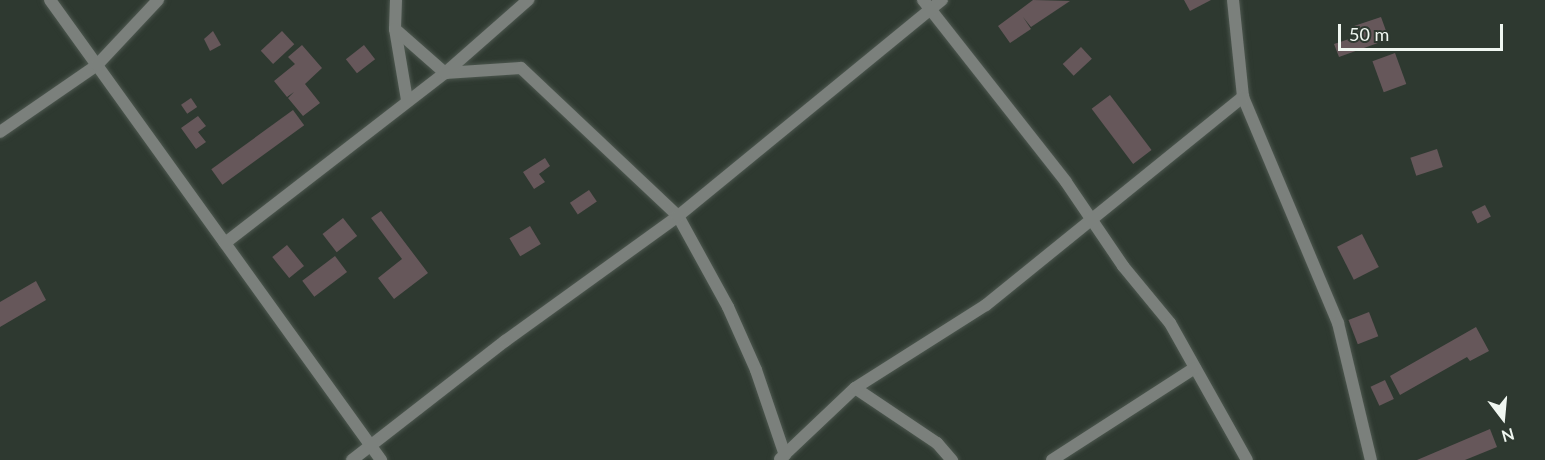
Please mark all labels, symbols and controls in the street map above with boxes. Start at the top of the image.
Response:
scale bar [1341,12,1506,50]
text: 50 m [1349,23,1389,45]
north arrow [1473,388,1533,448]
text: N [1500,425,1517,447]

